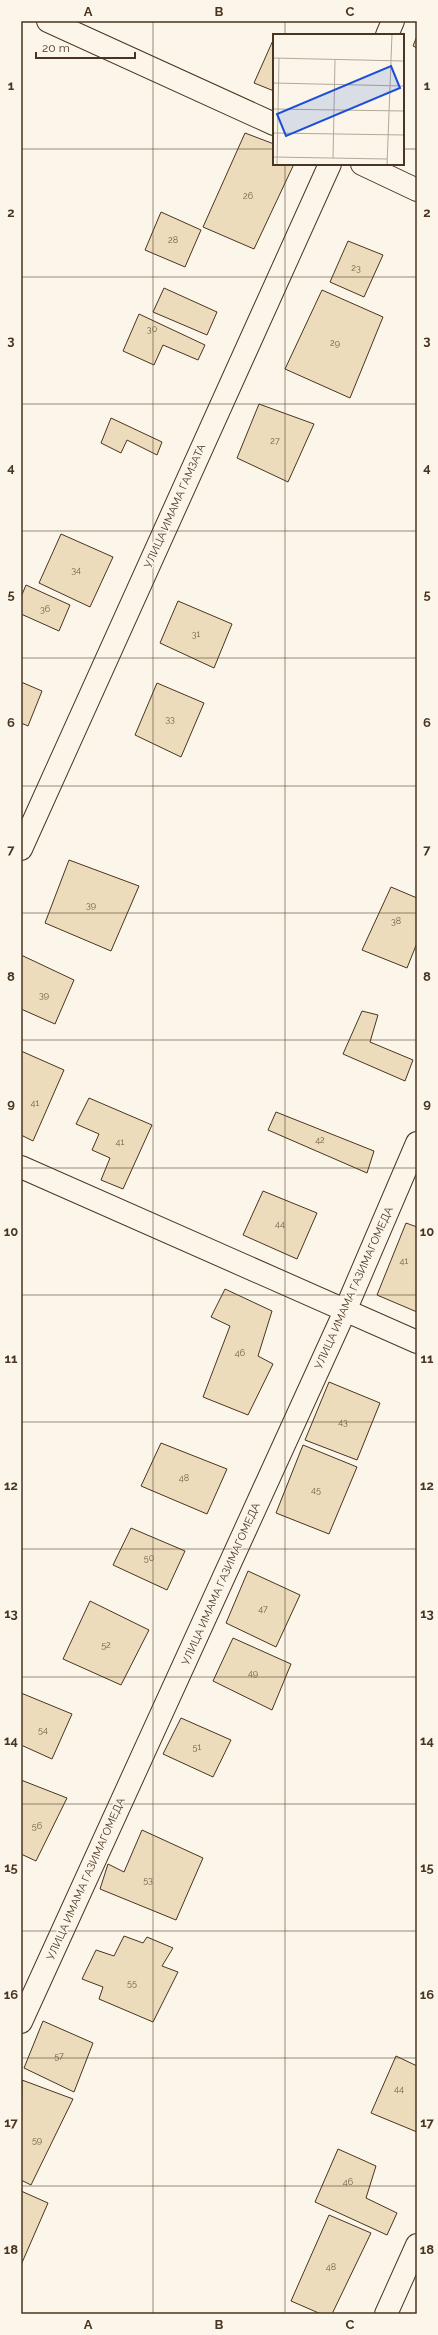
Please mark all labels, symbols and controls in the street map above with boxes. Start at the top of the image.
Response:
text: A [84,4,93,19]
text: B [215,4,224,19]
text: C [346,4,355,19]
scale bar [36,34,135,60]
inset map [273,34,404,165]
text: 20 m [42,41,70,55]
text: 1 [8,78,15,93]
text: 1 [424,78,431,93]
house number: 26 [243,191,254,201]
text: 2 [7,205,15,220]
text: 2 [423,205,431,220]
house number: 28 [168,235,178,245]
house number: 23 [351,263,361,273]
house number: 30 [147,324,158,334]
text: 3 [7,333,15,348]
text: 3 [423,333,431,348]
house number: 29 [330,338,340,348]
house number: 27 [270,436,280,446]
street label: УЛИЦА ИМАМА ГАМЗАТА [142,441,209,570]
text: 4 [7,460,15,475]
text: 4 [423,460,431,475]
house number: 34 [71,565,81,575]
text: 5 [7,587,15,602]
text: 5 [423,587,431,602]
house number: 36 [40,604,51,614]
house number: 31 [192,629,200,639]
house number: 33 [165,714,175,724]
text: 6 [7,715,15,730]
text: 6 [423,715,431,730]
text: 7 [7,842,15,857]
text: 7 [423,842,431,857]
house number: 39 [86,900,96,910]
house number: 38 [391,916,401,926]
text: 8 [7,969,15,984]
text: 8 [423,969,431,984]
house number: 39 [39,990,49,1000]
text: 9 [7,1096,15,1111]
text: 9 [423,1096,431,1111]
house number: 41 [31,1098,40,1108]
house number: 42 [315,1135,325,1145]
house number: 41 [116,1137,125,1147]
street label: УЛИЦА ИМАМА ГАЗИМАГОМЕДА [312,1204,396,1371]
house number: 44 [275,1219,285,1229]
text: 10 [4,1224,18,1239]
text: 10 [420,1224,434,1239]
house number: 41 [400,1256,409,1266]
house number: 46 [235,1348,246,1358]
text: 11 [5,1351,18,1366]
text: 11 [421,1351,434,1366]
house number: 43 [338,1417,348,1427]
house number: 48 [179,1473,189,1483]
text: 12 [4,1478,18,1493]
text: 12 [420,1478,434,1493]
house number: 45 [311,1485,321,1495]
street label: УЛИЦА ИМАМА ГАЗИМАГОМЕДА [179,1500,263,1667]
house number: 50 [144,1553,155,1563]
house number: 47 [258,1604,268,1614]
text: 13 [4,1606,18,1621]
text: 13 [420,1606,434,1621]
house number: 52 [101,1640,111,1650]
house number: 49 [248,1668,258,1678]
house number: 54 [38,1725,48,1735]
text: 14 [4,1733,18,1748]
text: 14 [420,1733,434,1748]
house number: 51 [193,1742,202,1752]
street label: УЛИЦА ИМАМА ГАЗИМАГОМЕДА [44,1795,128,1962]
house number: 56 [32,1821,43,1831]
text: 15 [4,1860,18,1875]
text: 15 [420,1860,434,1875]
house number: 53 [143,1875,153,1885]
house number: 55 [127,1978,137,1988]
text: 16 [4,1987,18,2002]
text: 16 [420,1987,434,2002]
house number: 57 [54,2051,64,2061]
house number: 44 [394,2084,404,2094]
text: 17 [4,2115,19,2130]
text: 17 [420,2115,435,2130]
house number: 59 [32,2135,42,2145]
house number: 46 [343,2177,354,2187]
text: 18 [4,2242,18,2257]
text: 18 [420,2242,434,2257]
house number: 48 [326,2262,336,2272]
text: A [84,2317,93,2332]
text: B [215,2317,224,2332]
text: C [346,2317,355,2332]

